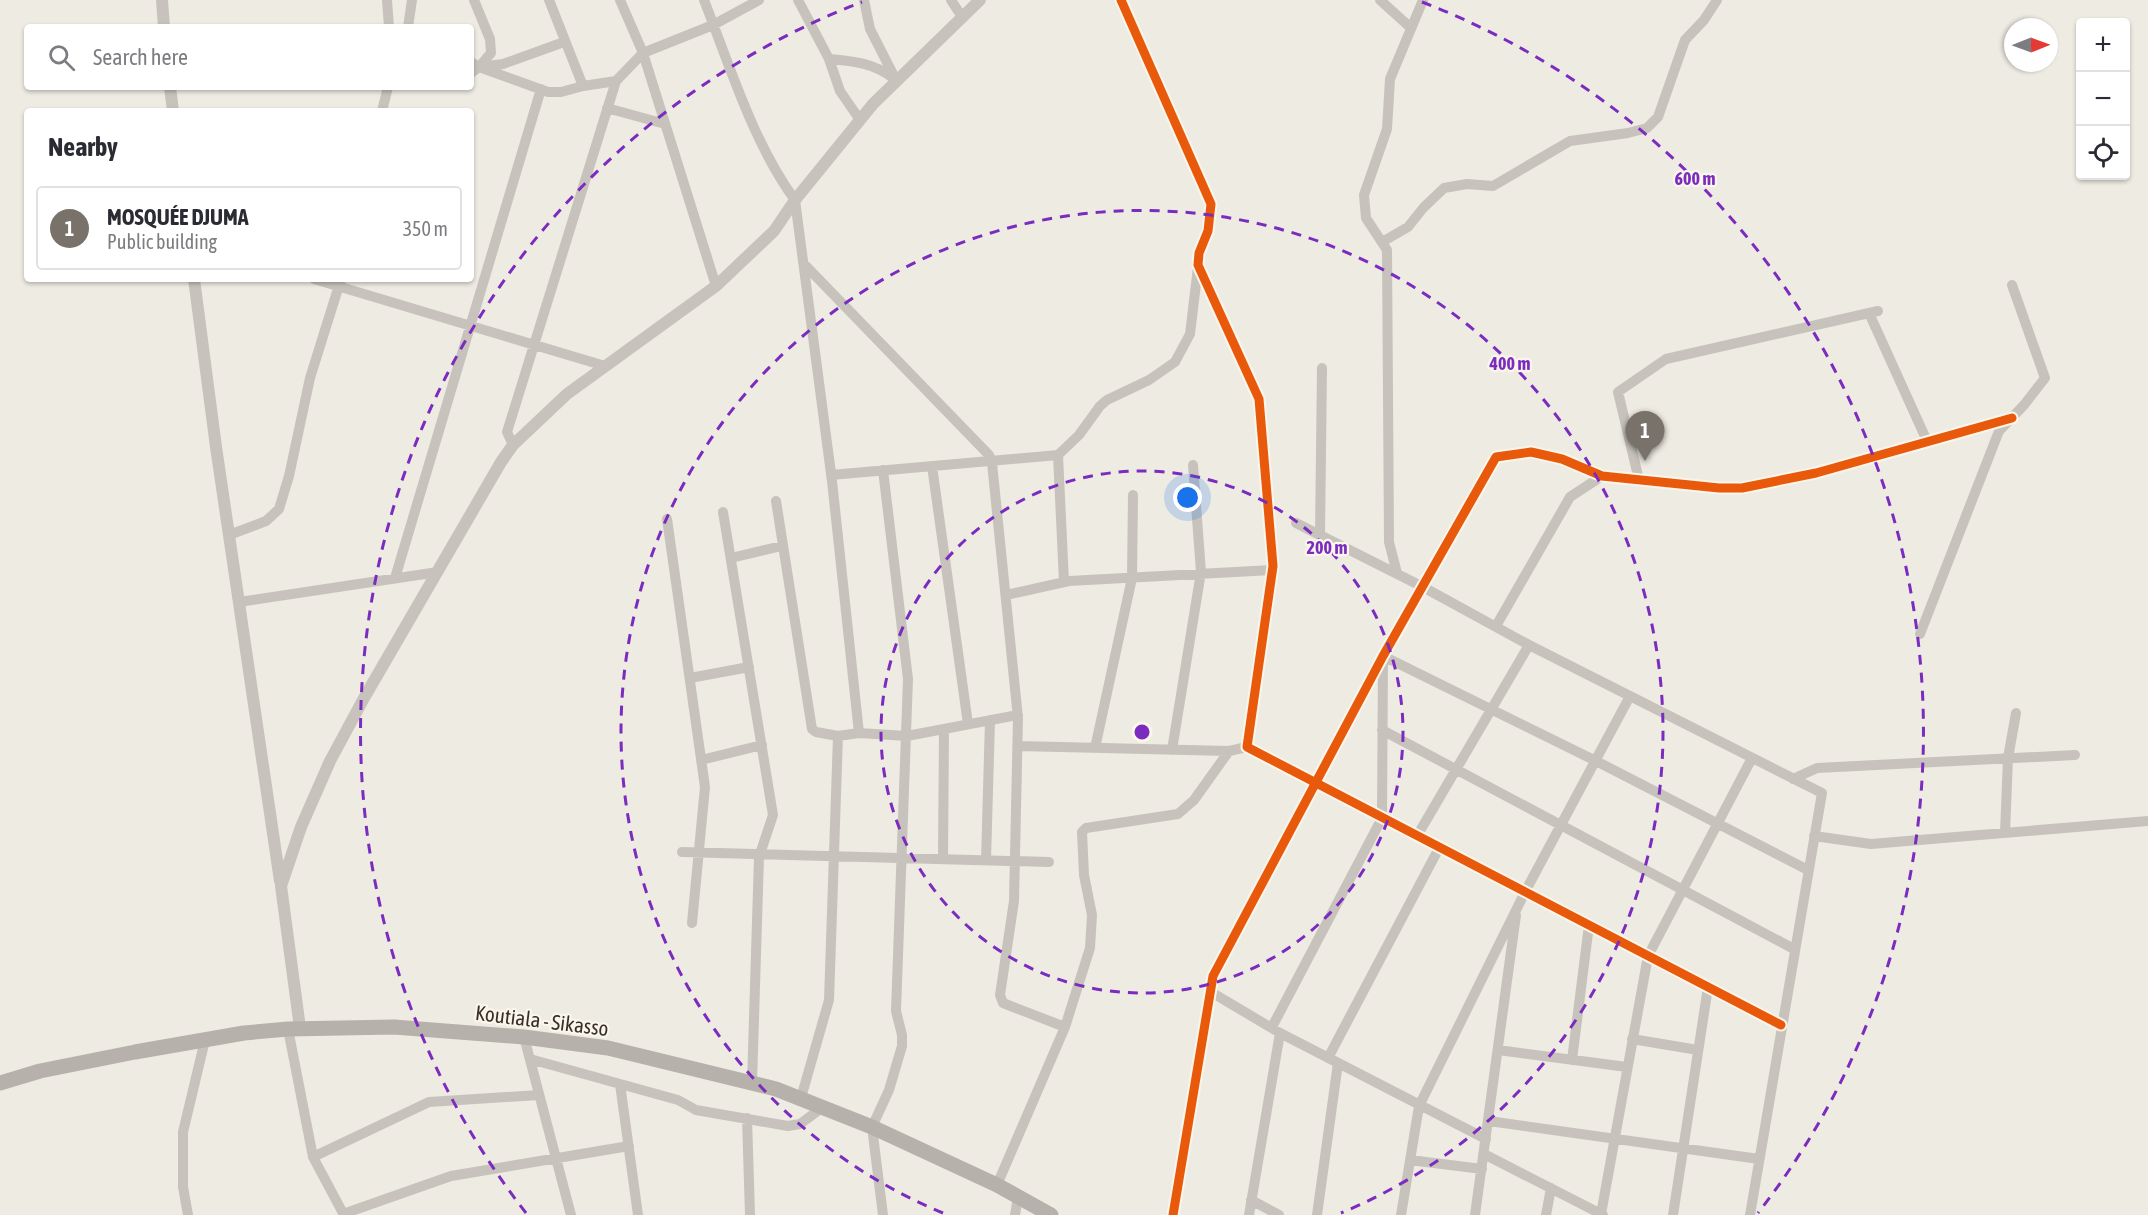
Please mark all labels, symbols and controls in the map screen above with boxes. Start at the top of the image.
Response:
north arrow [2004,18,2058,72]
map controls [2076,18,2130,180]
button: + [2076,18,2130,72]
search box [24,24,474,90]
icon: search [45,41,78,74]
text: Search here [93,44,188,70]
button: − [2076,72,2130,126]
button: locate [2076,126,2130,180]
text: Nearby [48,132,118,162]
text: 600 m [1675,168,1715,189]
text: MOSQUÉE DJUMA [107,204,249,230]
text: 1 [65,217,74,240]
text: 350 m [403,217,448,240]
text: Public building [107,230,217,253]
text: 400 m [1489,353,1530,374]
pin: 1 [1626,412,1664,461]
your location [1173,483,1202,512]
text: 200 m [1307,537,1347,558]
centre of rings [1132,722,1152,742]
street label: Koutiala - Sikasso [474,1000,610,1040]

